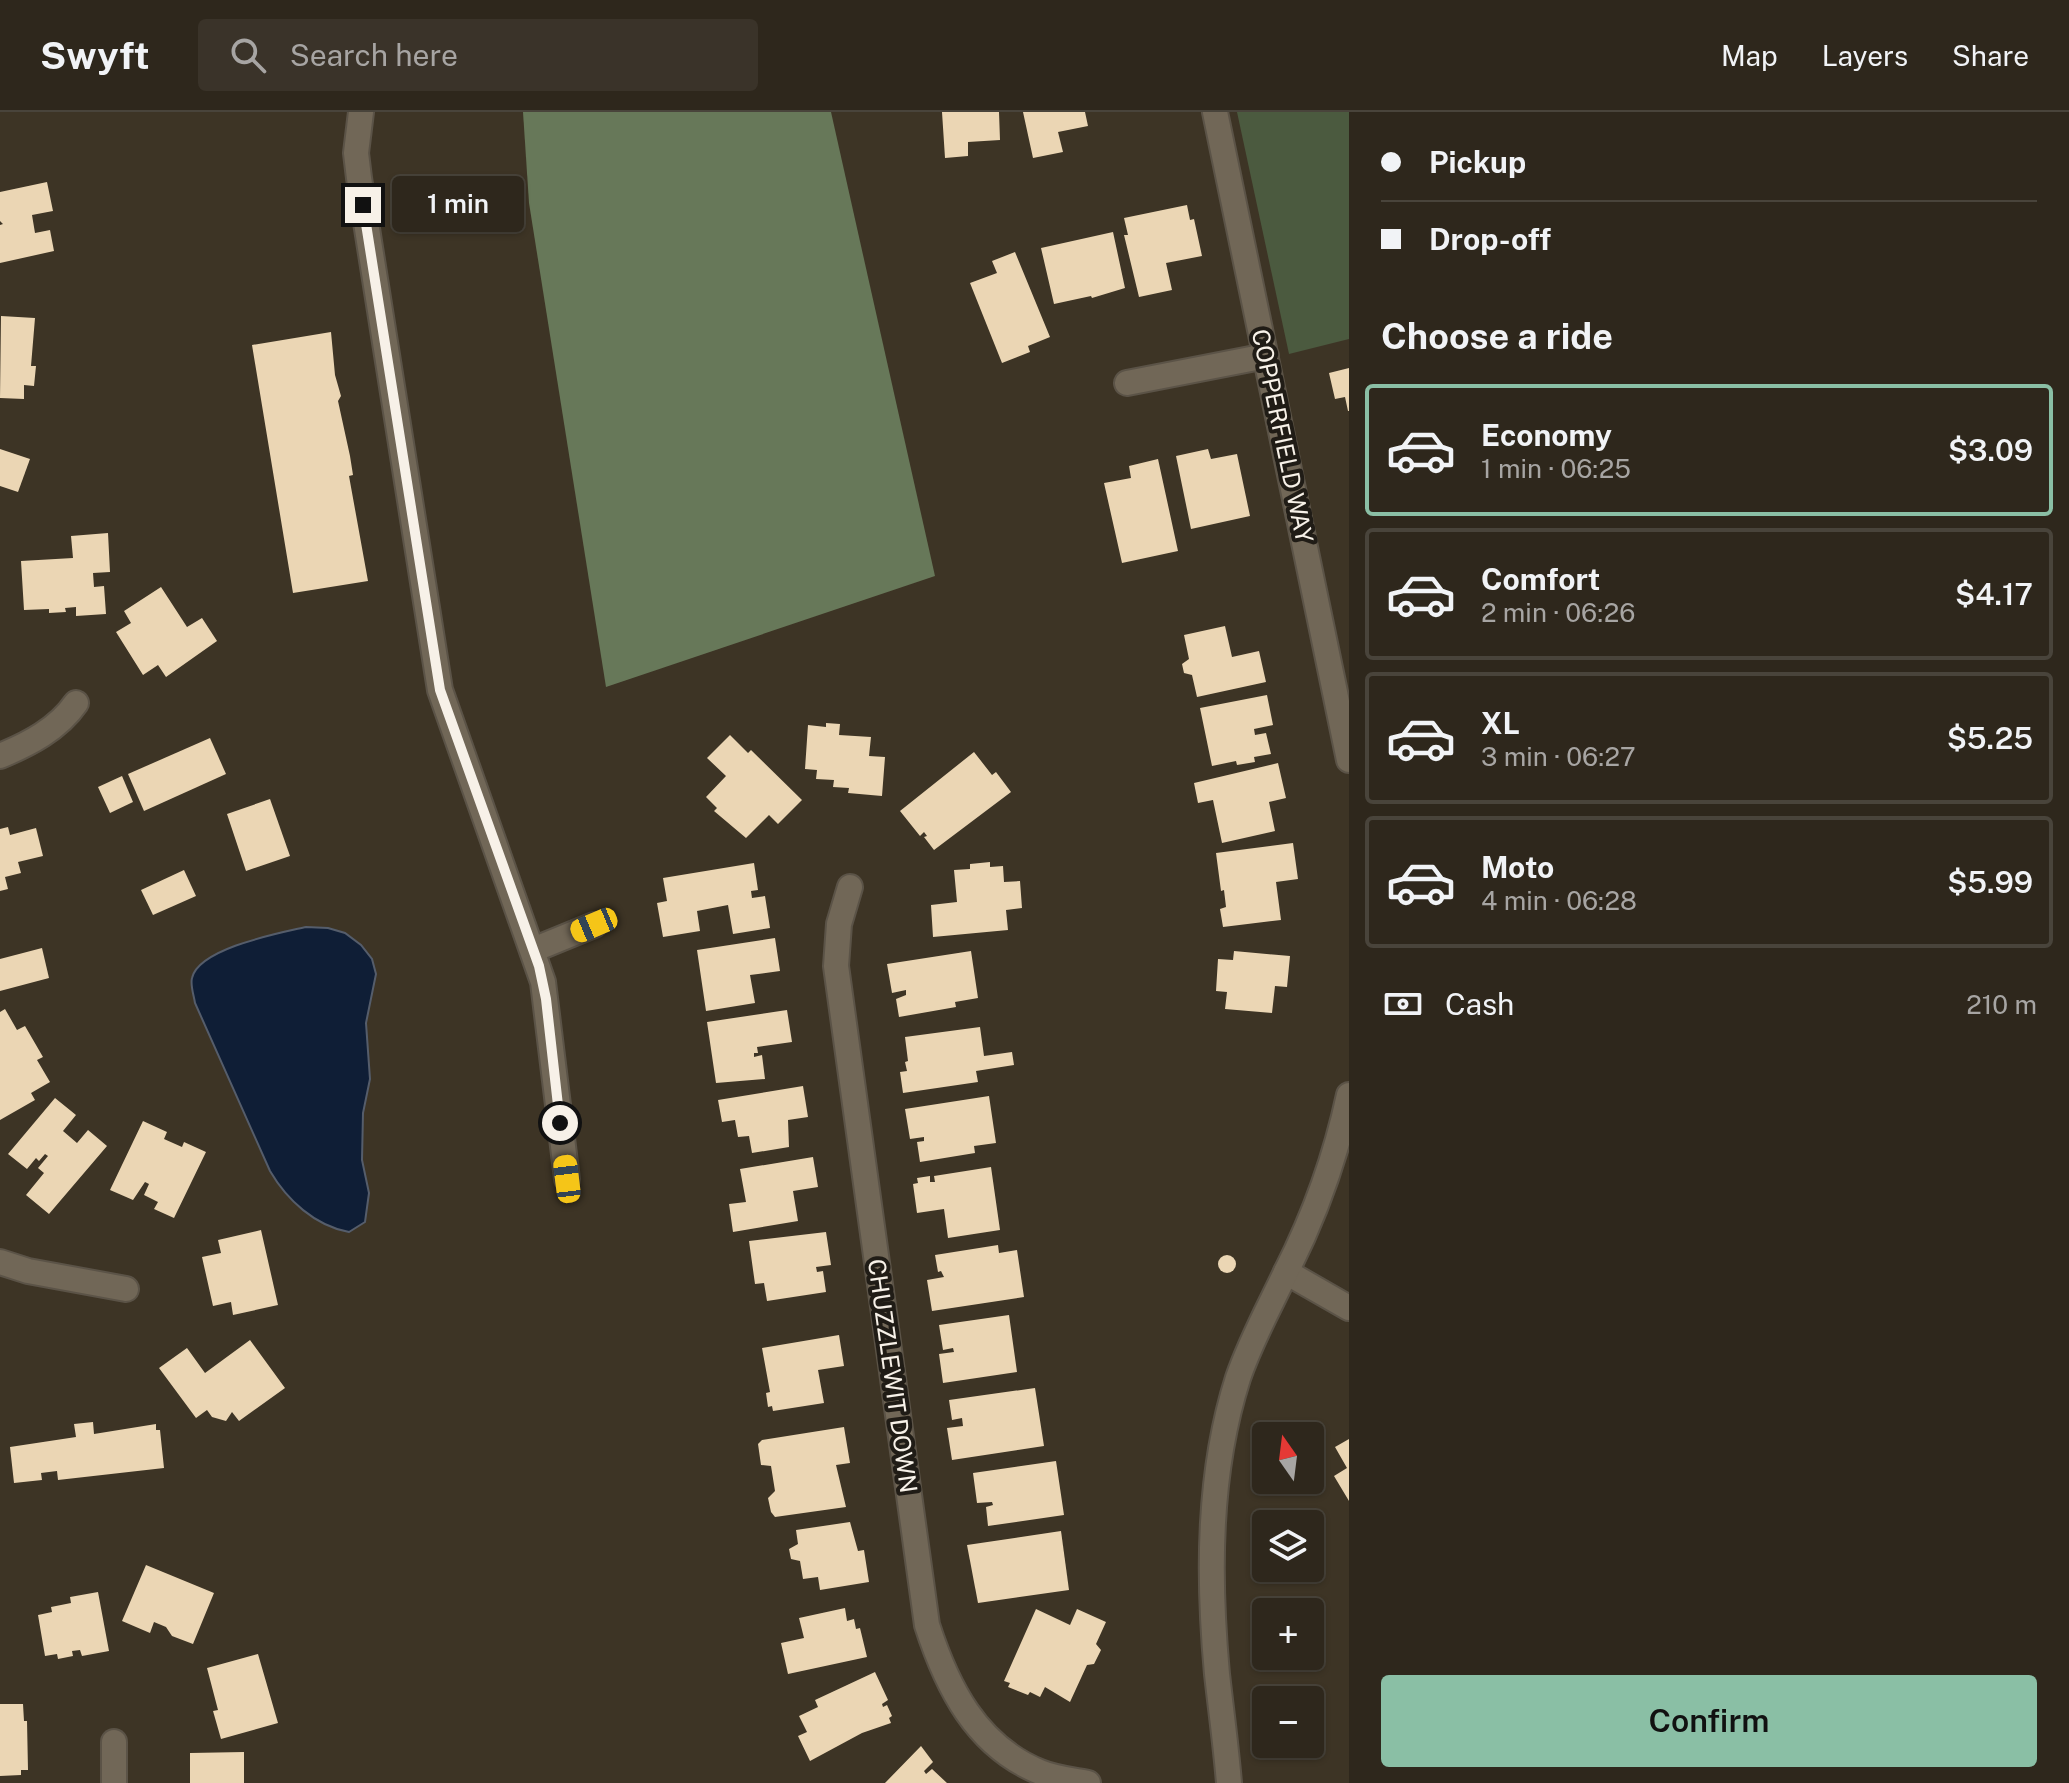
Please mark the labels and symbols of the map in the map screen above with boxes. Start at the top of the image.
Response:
callout: 1 min [391,177,523,233]
route end [345,187,381,223]
street label: COPPERFIELD WAY [1247,326,1319,546]
car [567,905,621,945]
route start [542,1105,578,1141]
car [552,1154,582,1204]
street label: CHUZZLEWIT DOWN [863,1257,923,1495]
north arrow [1252,1422,1324,1494]

